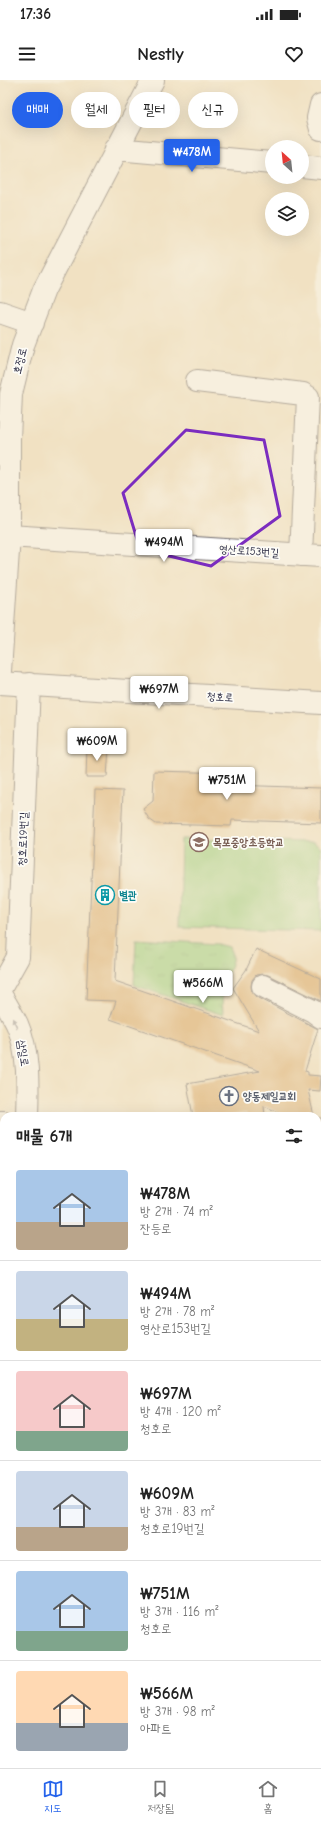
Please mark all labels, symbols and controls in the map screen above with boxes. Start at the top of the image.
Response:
text: 17:36 [20,5,51,23]
icon: menu [16,43,38,65]
icon: heart [283,43,305,65]
text: Nestly [137,44,184,65]
chip: 매매 [12,92,63,128]
chip: 월세 [71,92,121,128]
chip: 필터 [129,92,180,128]
chip: 신규 [188,92,238,128]
pin: ₩478M [164,139,220,173]
north arrow [265,140,309,184]
map controls [265,140,309,236]
text: ₩478M [173,144,211,159]
button: layers [265,192,309,236]
street label: 호정로 [10,346,30,375]
pin: ₩494M [136,529,192,563]
text: ₩494M [144,534,184,549]
street label: 영산로153번길 [219,542,280,560]
pin: ₩697M [131,676,187,710]
text: ₩697M [139,681,179,696]
street label: 청호로 [206,690,234,704]
pin: ₩609M [69,728,125,762]
text: ₩609M [76,733,118,748]
pin: ₩751M [199,767,255,801]
text: ₩751M [208,772,246,787]
street label: 청호로19번길 [16,811,30,866]
school or university icon: 목포중앙초등학교 [188,831,210,853]
place label: 목포중앙초등학교 [213,836,284,849]
building icon: 별관 [94,884,116,906]
place label: 별관 [119,889,137,902]
pin: ₩566M [175,970,231,1004]
text: ₩566M [183,975,223,990]
one-way arrow [12,1017,18,1028]
street label: 삼일로 [15,1039,32,1067]
church icon: 양동제일교회 [218,1085,240,1107]
place label: 양동제일교회 [243,1090,296,1103]
icon: filters [283,1125,305,1147]
text: 매물 6개 [16,1127,72,1146]
text: ₩478M [140,1184,190,1203]
icon: home [48,1186,96,1234]
text: 방 2개 · 74 m² [140,1204,213,1219]
text: 잔등로 [140,1221,171,1236]
text: ₩494M [140,1284,191,1303]
icon: home [48,1287,96,1335]
text: 방 2개 · 78 m² [140,1304,214,1319]
text: 영산로153번길 [140,1321,211,1336]
text: ₩697M [140,1384,192,1403]
icon: home [48,1387,96,1435]
text: 방 4개 · 120 m² [140,1404,221,1419]
text: 청호로 [140,1421,171,1436]
text: ₩609M [140,1484,194,1503]
icon: home [48,1487,96,1535]
text: 방 3개 · 83 m² [140,1504,214,1519]
text: 청호로19번길 [140,1521,204,1536]
text: ₩751M [140,1584,190,1603]
icon: home [48,1587,96,1635]
text: 방 3개 · 116 m² [140,1604,219,1619]
text: 청호로 [140,1621,171,1636]
text: ₩566M [140,1684,193,1703]
icon: home [48,1687,96,1735]
text: 방 3개 · 98 m² [140,1704,215,1719]
text: 아파트 [140,1721,171,1736]
tab: 지도 [42,1778,64,1816]
tab: 저장됨 [147,1778,174,1816]
tab: 홈 [257,1778,279,1816]

